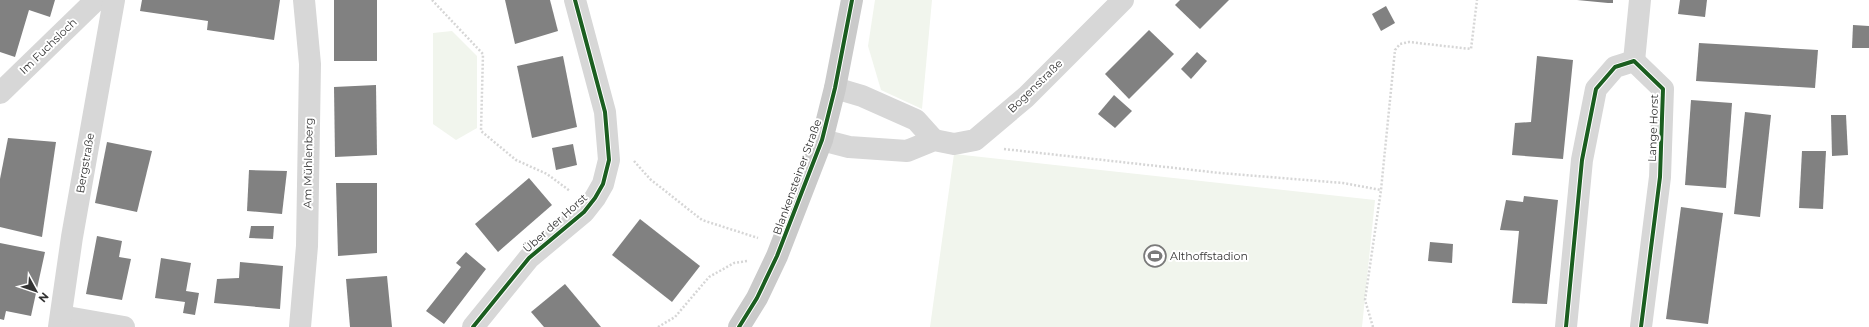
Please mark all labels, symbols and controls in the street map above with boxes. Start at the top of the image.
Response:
street label: Im Fuchsloch [16,15,80,77]
street label: Bogenstraße [1005,56,1066,116]
street label: Lange Horst [1645,93,1661,162]
street label: Blankensteiner Straße [770,117,825,237]
street label: Am Mühlenberg [300,118,316,208]
street label: Bergstraße [73,131,97,194]
street label: Über der Horst [520,190,590,255]
sports icon: Althoffstadion [1142,243,1168,269]
place label: Althoffstadion [1170,249,1248,263]
north arrow [16,271,56,311]
text: N [35,290,52,305]

